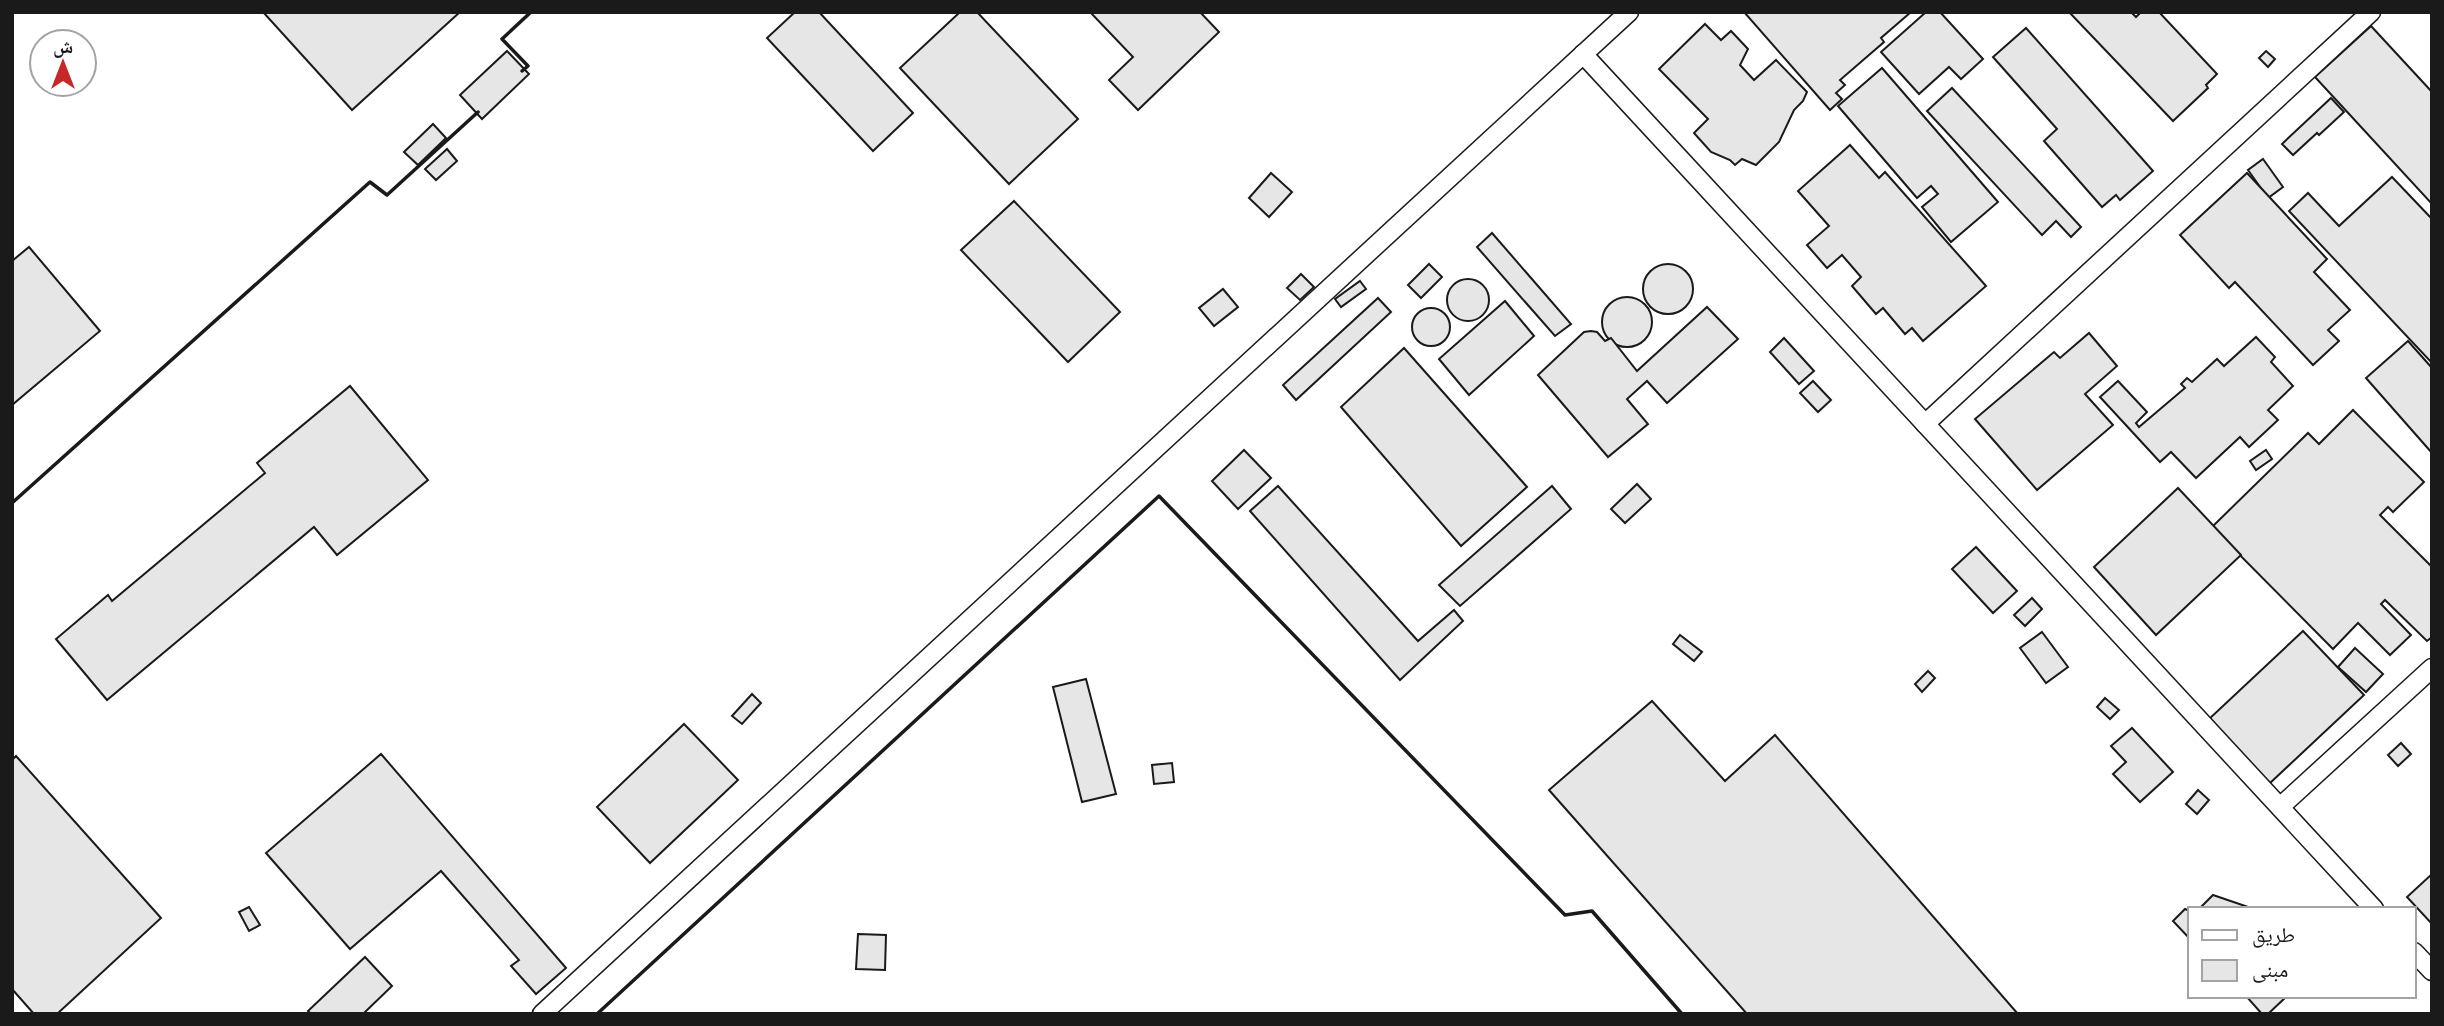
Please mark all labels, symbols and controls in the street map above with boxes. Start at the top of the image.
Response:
north arrow [28,28,98,98]
text: ش [53,35,73,58]
legend [2188,907,2416,998]
text: طريق [2252,922,2295,948]
text: مبنى [2252,957,2288,983]

